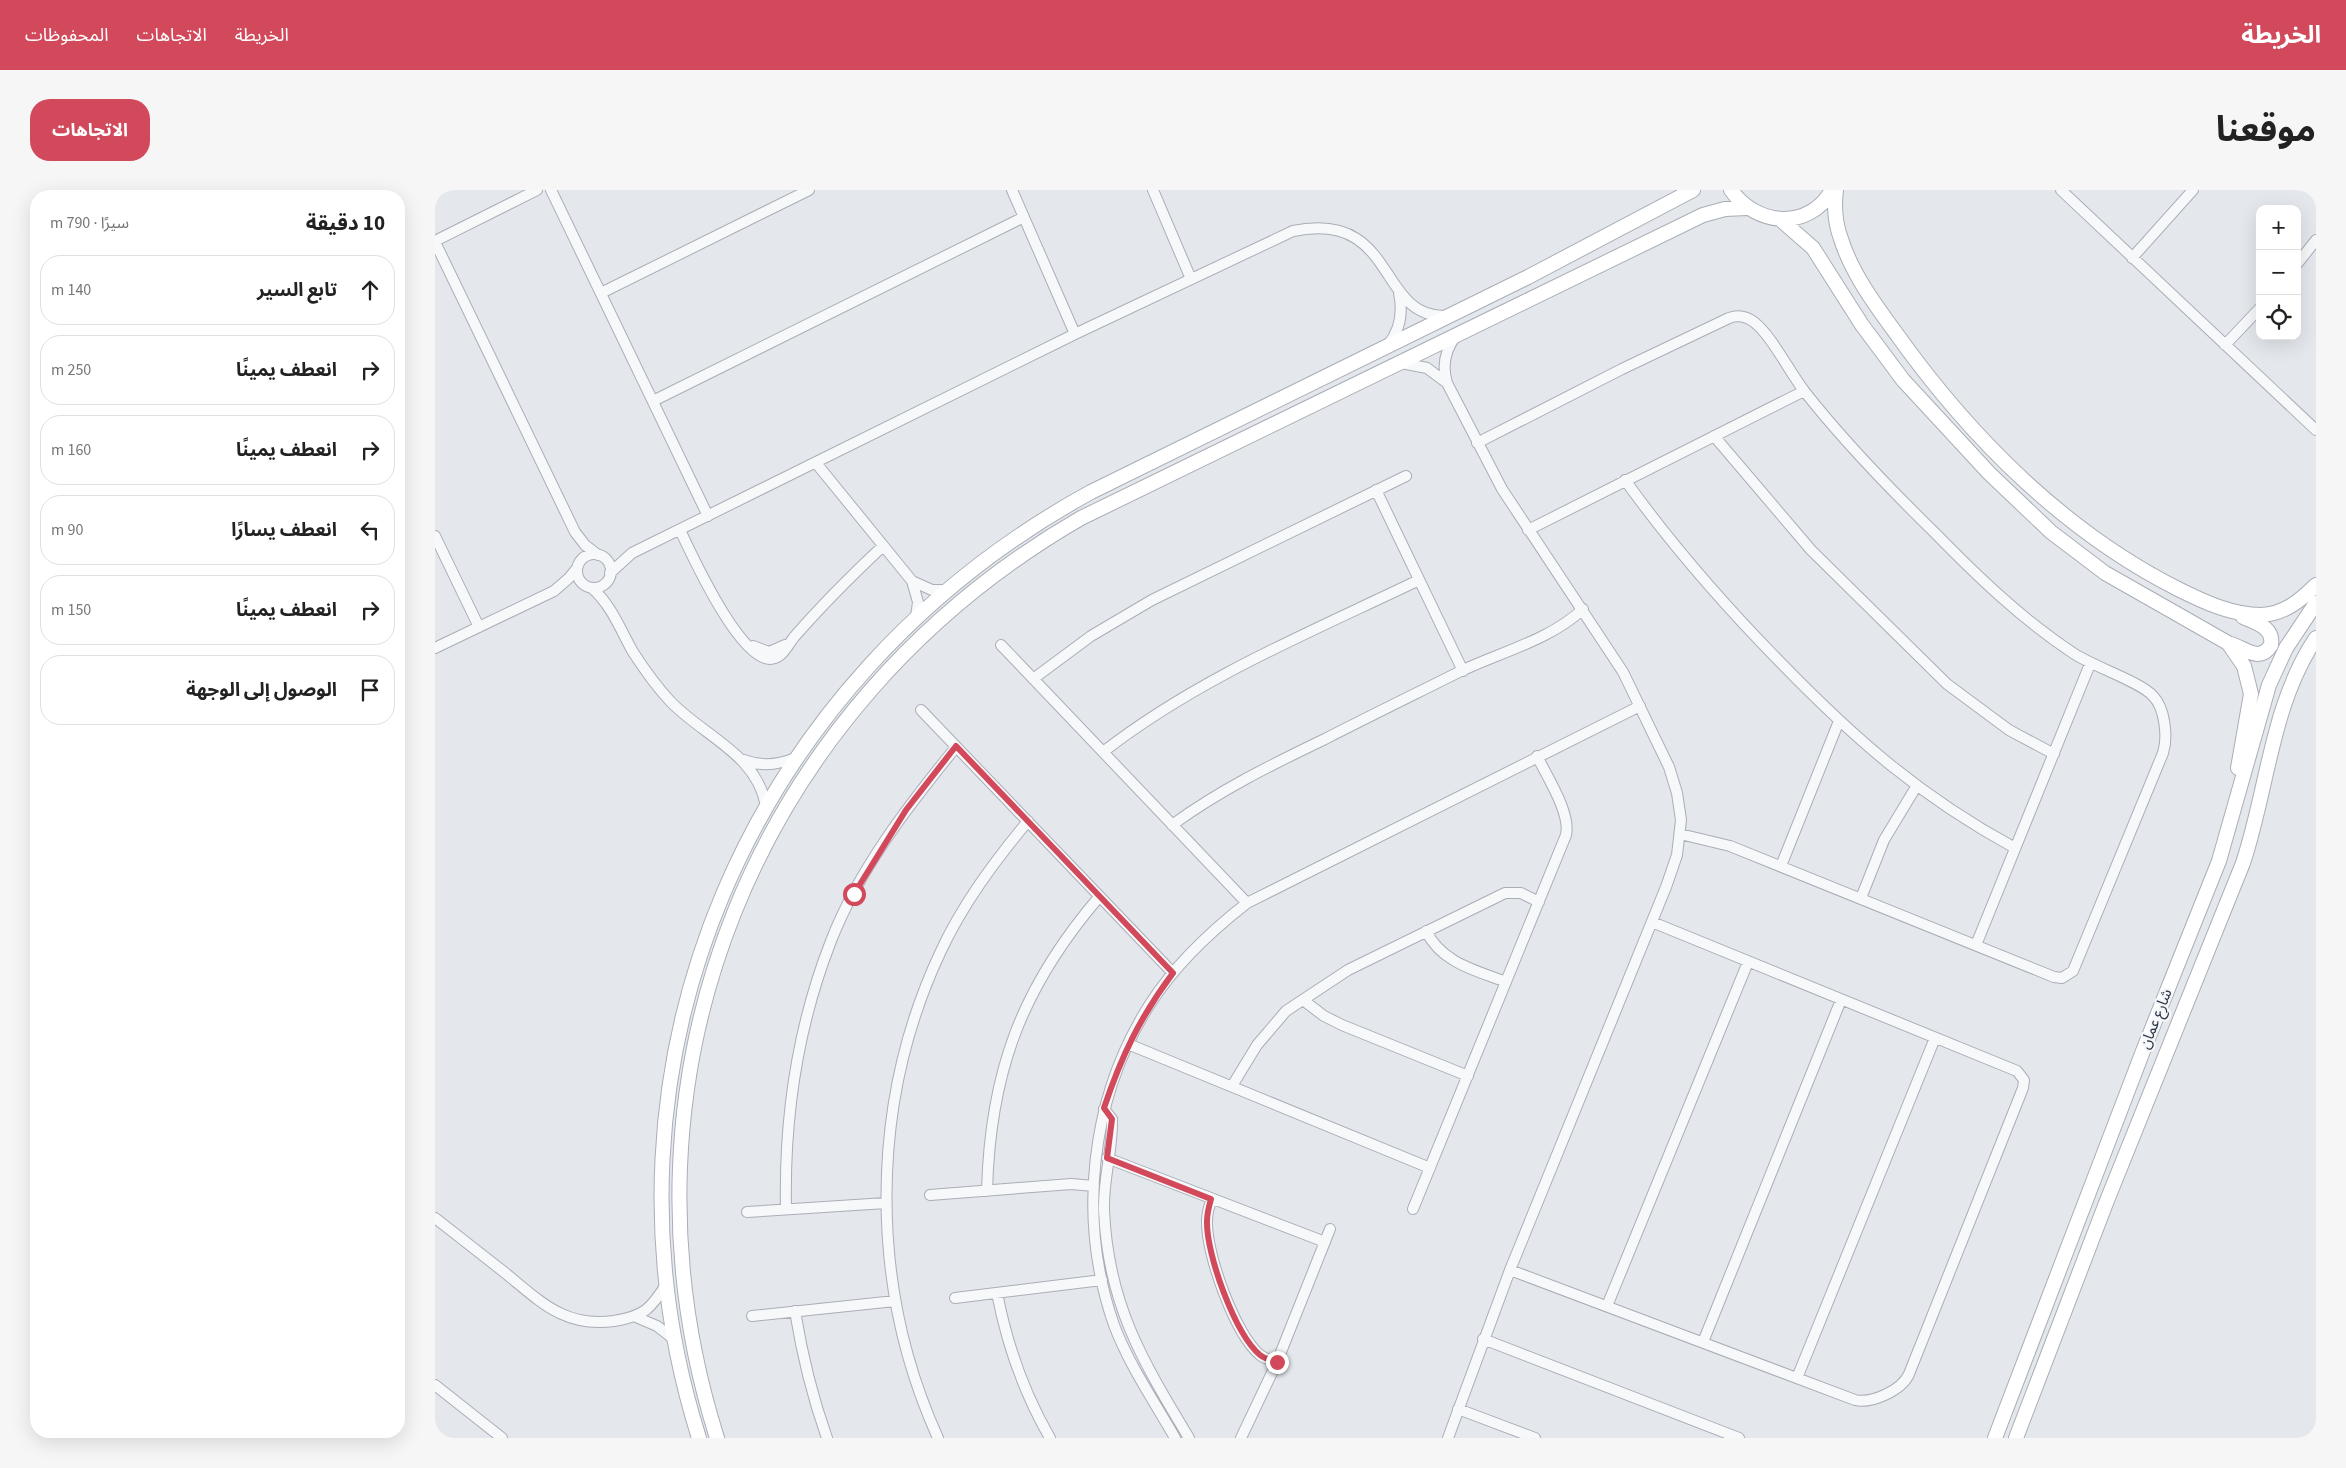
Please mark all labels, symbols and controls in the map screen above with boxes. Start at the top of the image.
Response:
text: الخريطة [2241,18,2321,53]
text: المحفوظات [25,23,109,48]
text: الاتجاهات [137,23,207,48]
text: الخريطة [235,23,289,48]
button: الاتجاهات [30,99,150,161]
text: موقعنا [2216,105,2316,155]
map controls [2256,205,2301,340]
button: + [2256,205,2301,250]
text: 10 دقيقة [306,208,385,238]
text: سيرًا · 790 m [50,212,129,234]
button: − [2256,250,2301,295]
icon: ahead [356,276,384,304]
text: تابع السير [257,277,337,304]
text: 140 m [51,279,91,301]
button: locate [2256,295,2301,340]
icon: right [356,356,384,384]
text: انعطف يمينًا [236,357,337,384]
text: 250 m [51,359,91,381]
icon: right [356,436,384,464]
text: انعطف يمينًا [236,437,337,464]
text: 160 m [51,439,91,461]
icon: left [356,516,384,544]
text: انعطف يسارًا [231,517,337,544]
text: 90 m [51,519,83,541]
icon: right [356,596,384,624]
text: انعطف يمينًا [236,597,337,624]
text: 150 m [51,599,91,621]
icon: arrive [356,676,384,704]
text: الوصول إلى الوجهة [186,677,337,704]
route start [843,883,866,906]
street label: شارع عمان [2134,986,2179,1053]
route end [1266,1351,1289,1374]

